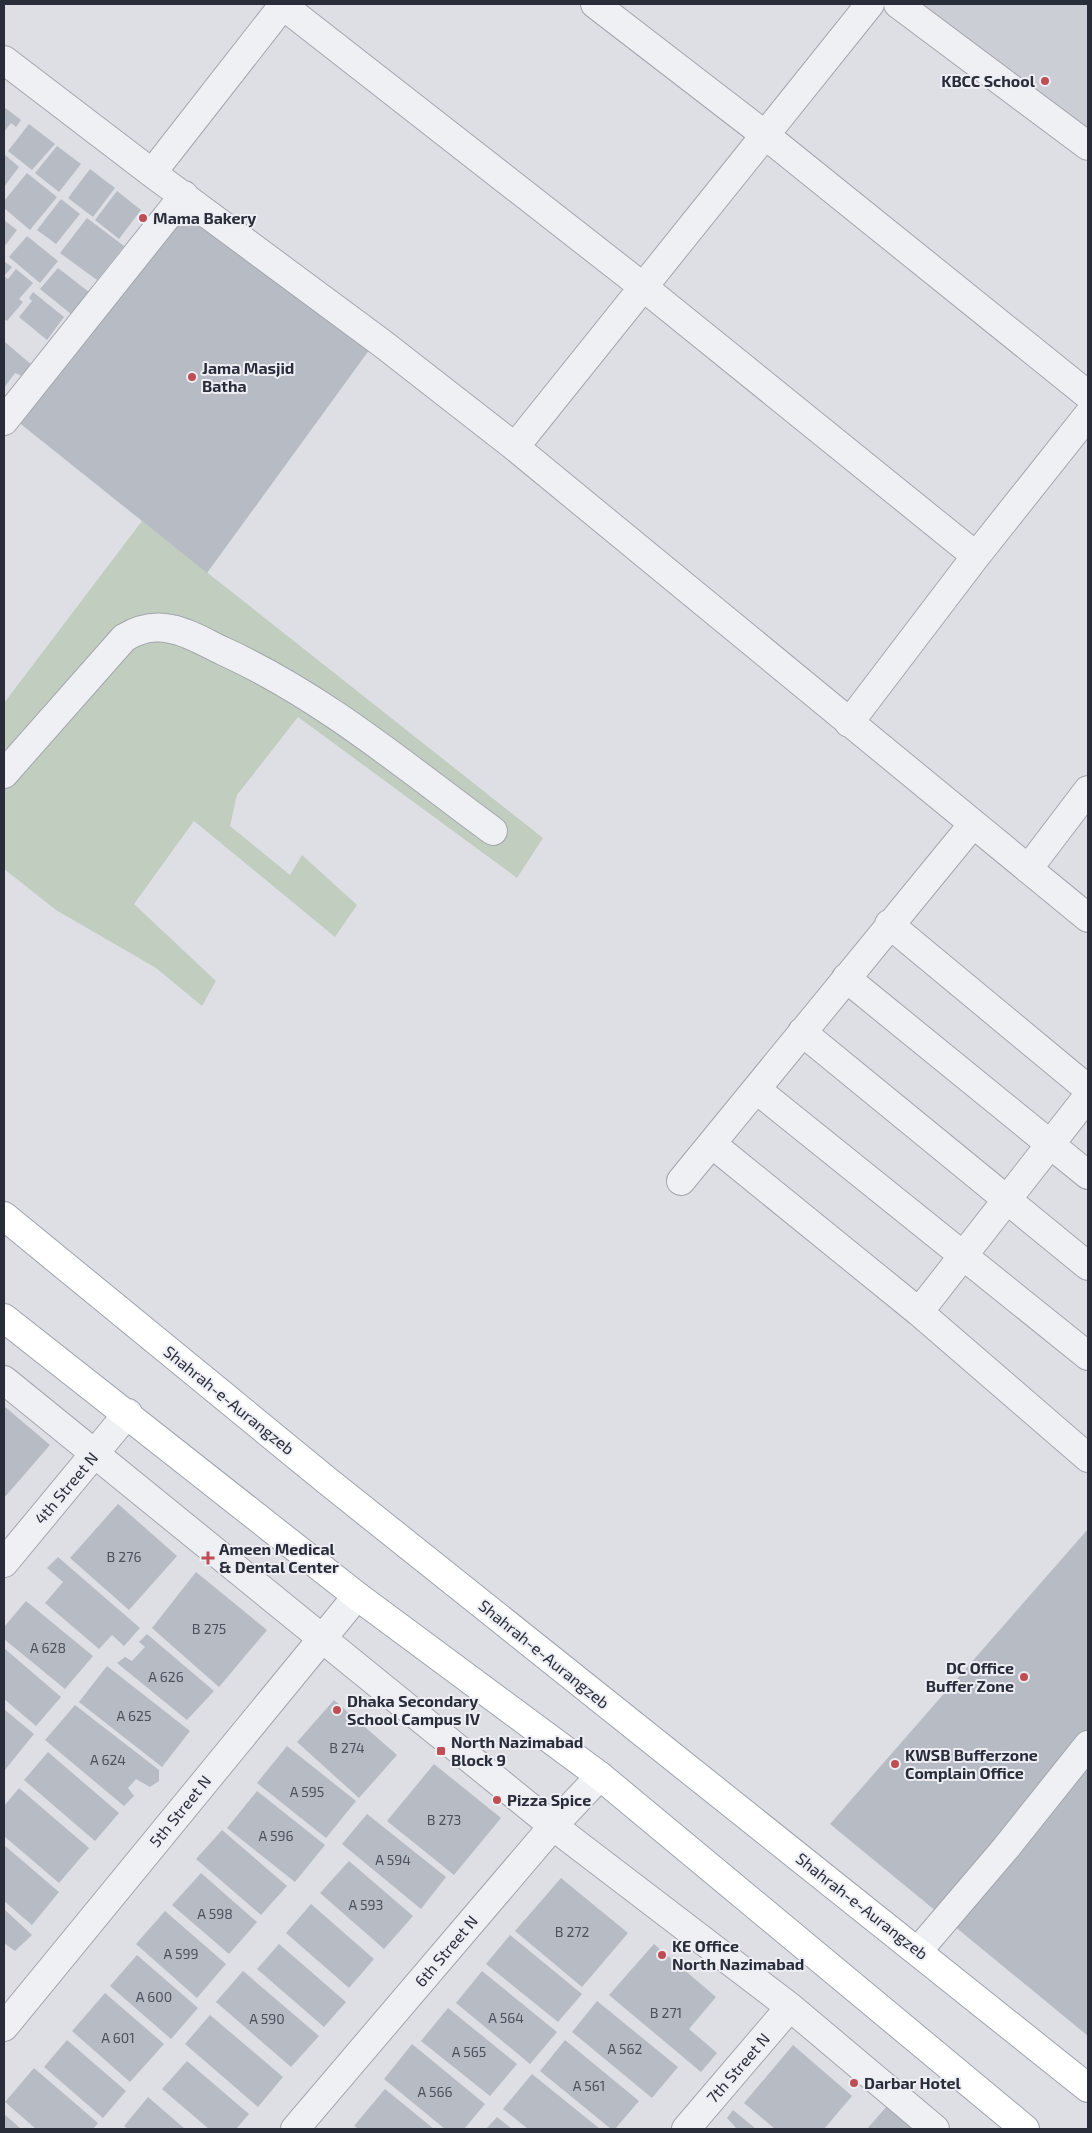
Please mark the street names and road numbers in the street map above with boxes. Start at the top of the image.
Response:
street label: Shahrah-e-Aurangzeb [160,1341,298,1458]
street label: 4th Street N [30,1448,101,1528]
street label: Shahrah-e-Aurangzeb [475,1595,613,1712]
street label: 5th Street N [145,1771,214,1850]
street label: Shahrah-e-Aurangzeb [793,1848,932,1963]
street label: 6th Street N [410,1911,481,1990]
street label: 7th Street N [702,2029,773,2107]

